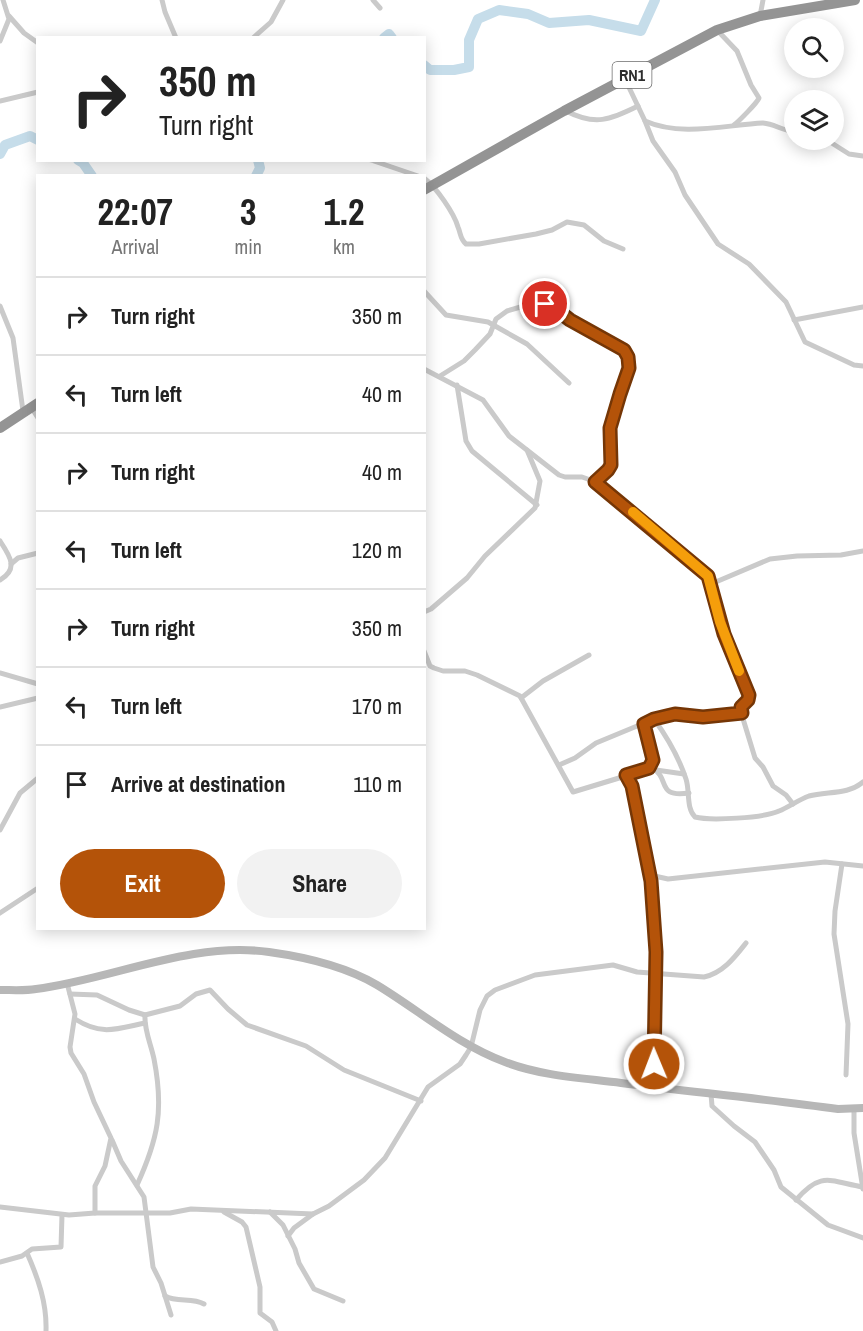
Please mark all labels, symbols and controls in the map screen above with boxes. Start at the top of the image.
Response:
map controls [784,18,844,150]
button: search [784,18,844,78]
text: 350 m [159,53,257,109]
icon: right [60,60,138,138]
road number: RN1 [612,62,652,88]
button: layers [784,90,844,150]
text: Turn right [159,107,253,143]
text: 22:07 [98,188,173,236]
text: 3 [240,188,256,236]
text: 1.2 [323,188,364,236]
text: Arrival [112,233,159,260]
text: min [235,233,262,260]
text: km [333,233,355,260]
pin [519,278,570,329]
icon: arrive [528,287,561,320]
icon: right [60,300,93,333]
text: Turn right [111,301,195,331]
text: 350 m [352,301,402,331]
icon: left [60,378,93,411]
text: Turn left [111,379,182,409]
text: 40 m [362,379,402,409]
icon: right [60,456,93,489]
text: Turn right [111,457,195,487]
text: 40 m [362,457,402,487]
icon: left [60,534,93,567]
text: Turn left [111,535,182,565]
text: 120 m [352,535,402,565]
icon: right [60,612,93,645]
text: Turn right [111,613,195,643]
text: 350 m [352,613,402,643]
icon: left [60,690,93,723]
text: Turn left [111,691,182,721]
text: 170 m [352,691,402,721]
icon: arrive [60,768,93,801]
text: Arrive at destination [111,769,285,799]
text: 110 m [353,769,402,799]
button: Exit [60,849,225,918]
button: Share [237,849,402,918]
position arrow [622,1032,686,1096]

